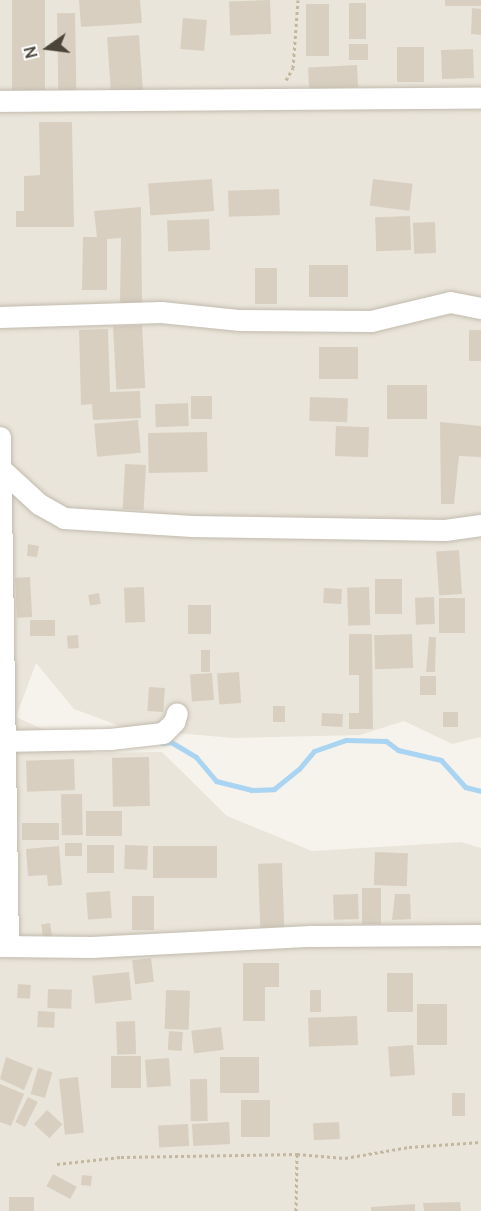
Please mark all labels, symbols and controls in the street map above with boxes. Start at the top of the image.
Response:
north arrow [18,18,78,78]
text: N [18,44,43,61]

